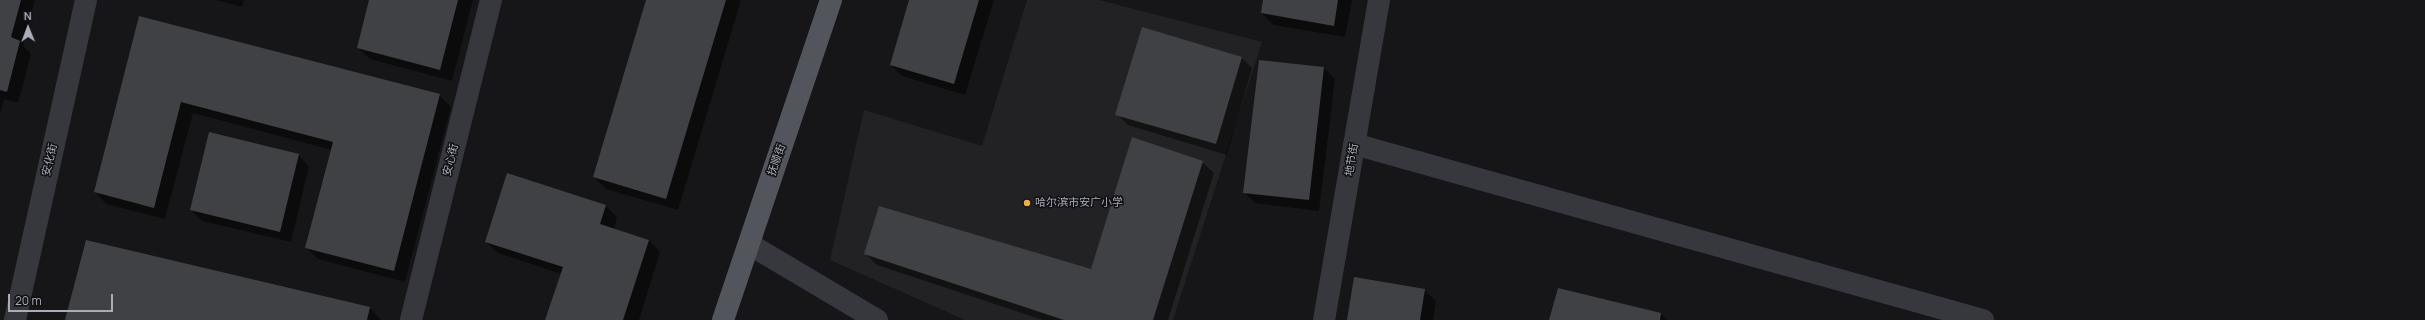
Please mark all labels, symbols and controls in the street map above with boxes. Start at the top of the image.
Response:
north arrow [8,8,48,48]
text: N [24,8,32,23]
street label: 安化街 [40,142,60,178]
street label: 安心街 [441,142,461,178]
street label: 抚顺街 [765,142,789,178]
street label: 地节街 [1343,143,1361,177]
place label: 哈尔滨市安广小学 [1035,196,1123,210]
marker: 哈尔滨市安广小学 [1022,198,1032,208]
scale bar [10,286,115,312]
text: 20 m [15,292,42,309]

